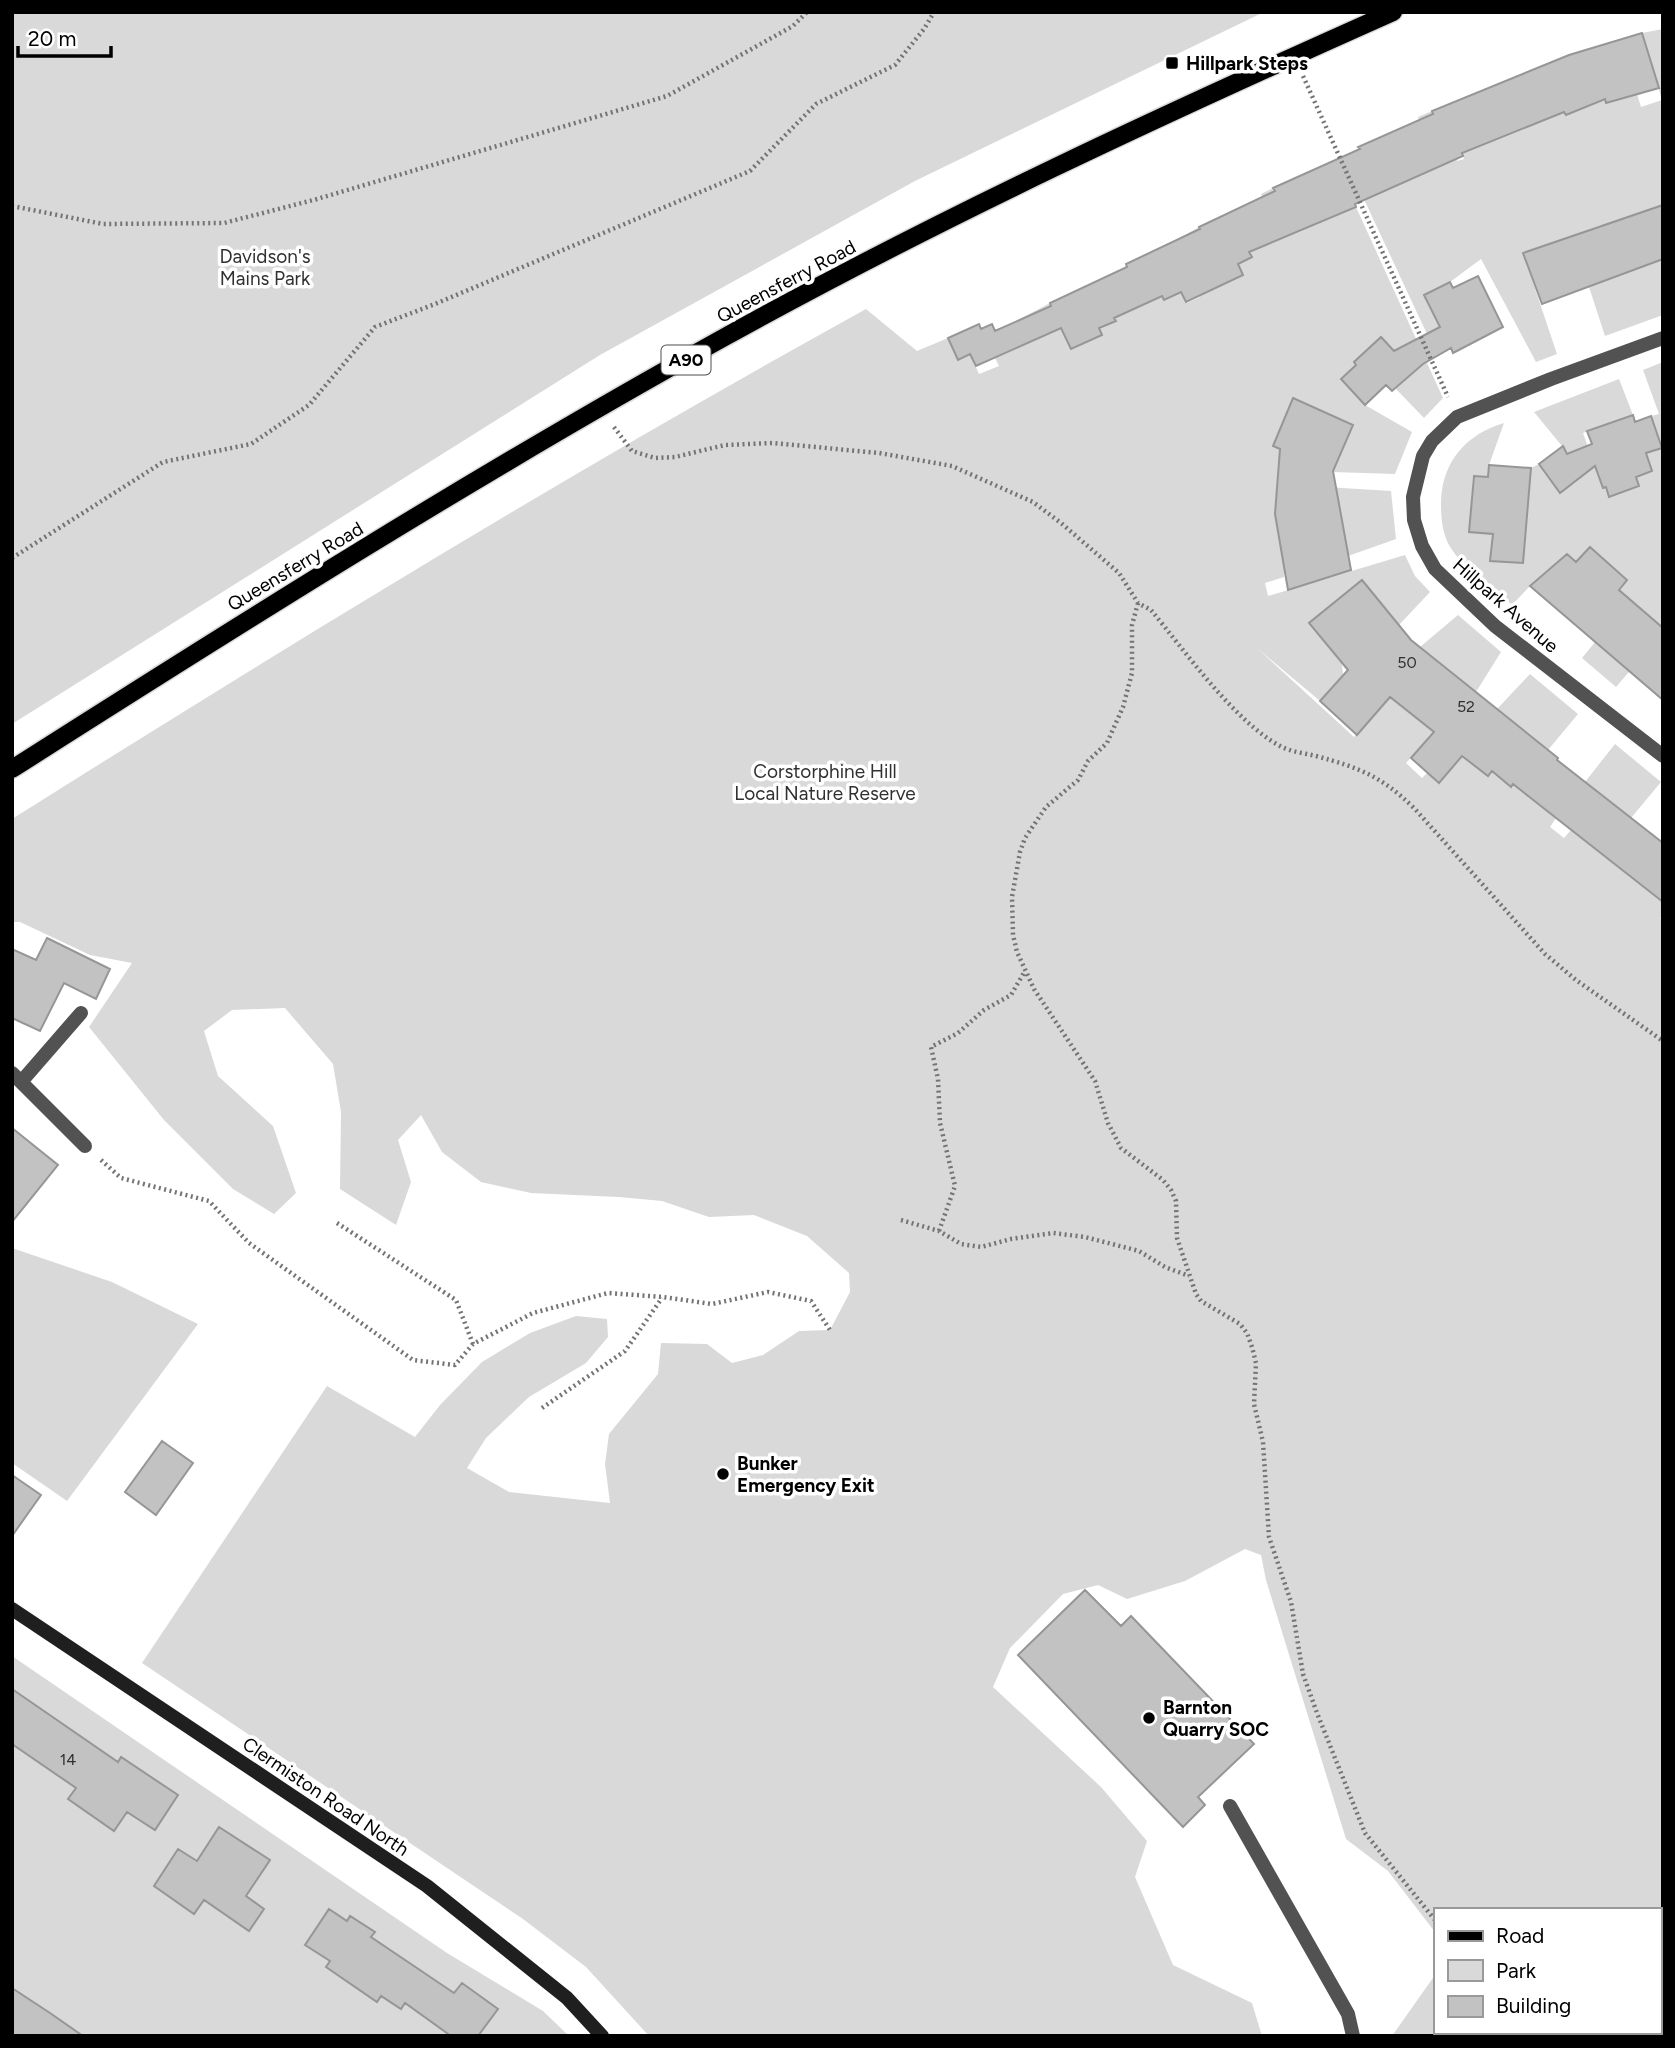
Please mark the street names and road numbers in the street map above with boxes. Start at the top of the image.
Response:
street label: Queensferry Road [713,235,860,328]
road number: A90 [662,346,710,374]
street label: Queensferry Road [223,517,367,616]
street label: Hillpark Avenue [1448,553,1563,658]
street label: Clermiston Road North [238,1732,413,1861]

